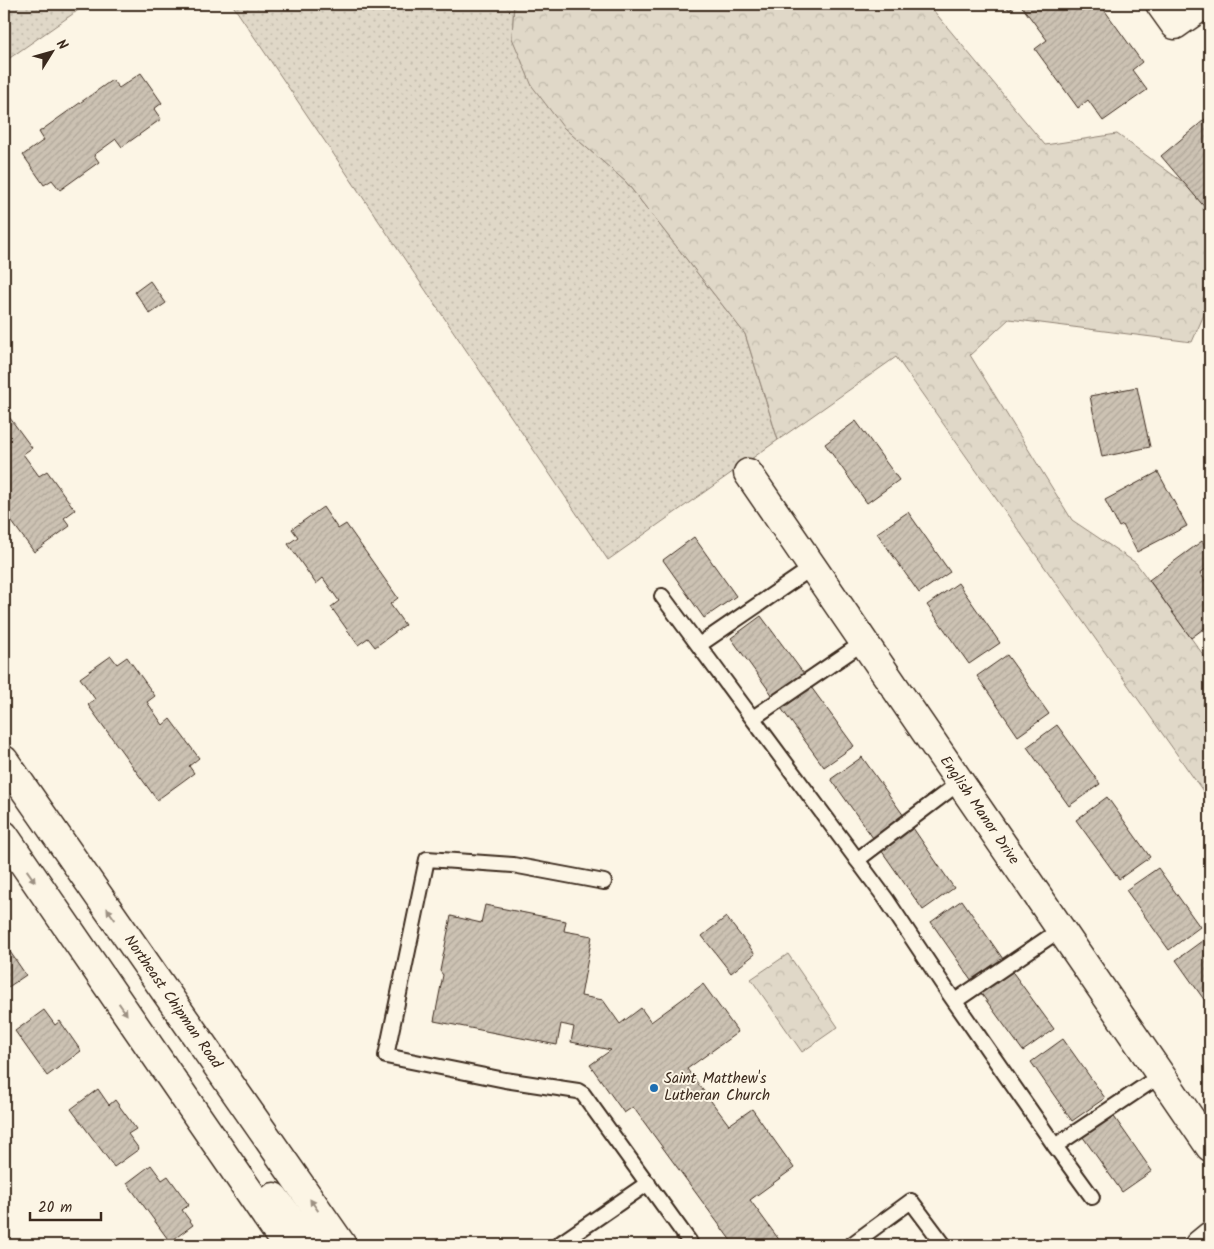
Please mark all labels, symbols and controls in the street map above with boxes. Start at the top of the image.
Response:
north arrow [28,28,78,78]
text: N [50,35,73,55]
street label: English Manor Drive [933,751,1025,870]
one-way arrow [26,869,36,882]
one-way arrow [106,907,116,921]
street label: Northeast Chipman Road [117,930,228,1074]
one-way arrow [118,1003,128,1016]
place label: Saint Matthew's Lutheran Church [664,1067,770,1108]
marker: Saint Matthew's Lutheran Church [648,1082,660,1094]
scale bar [30,1189,101,1221]
text: 20 m [38,1196,72,1220]
one-way arrow [309,1198,319,1212]

